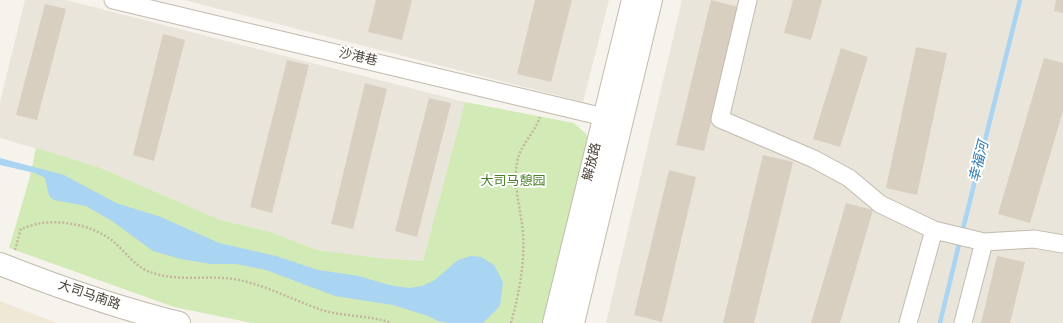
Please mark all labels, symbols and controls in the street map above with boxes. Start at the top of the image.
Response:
street label: 沙港巷 [337,46,379,70]
water label: 幸福河 [967,140,993,184]
street label: 解放路 [581,141,605,183]
park label: 大司马憩园 [481,174,545,190]
street label: 大司马南路 [56,278,122,314]

